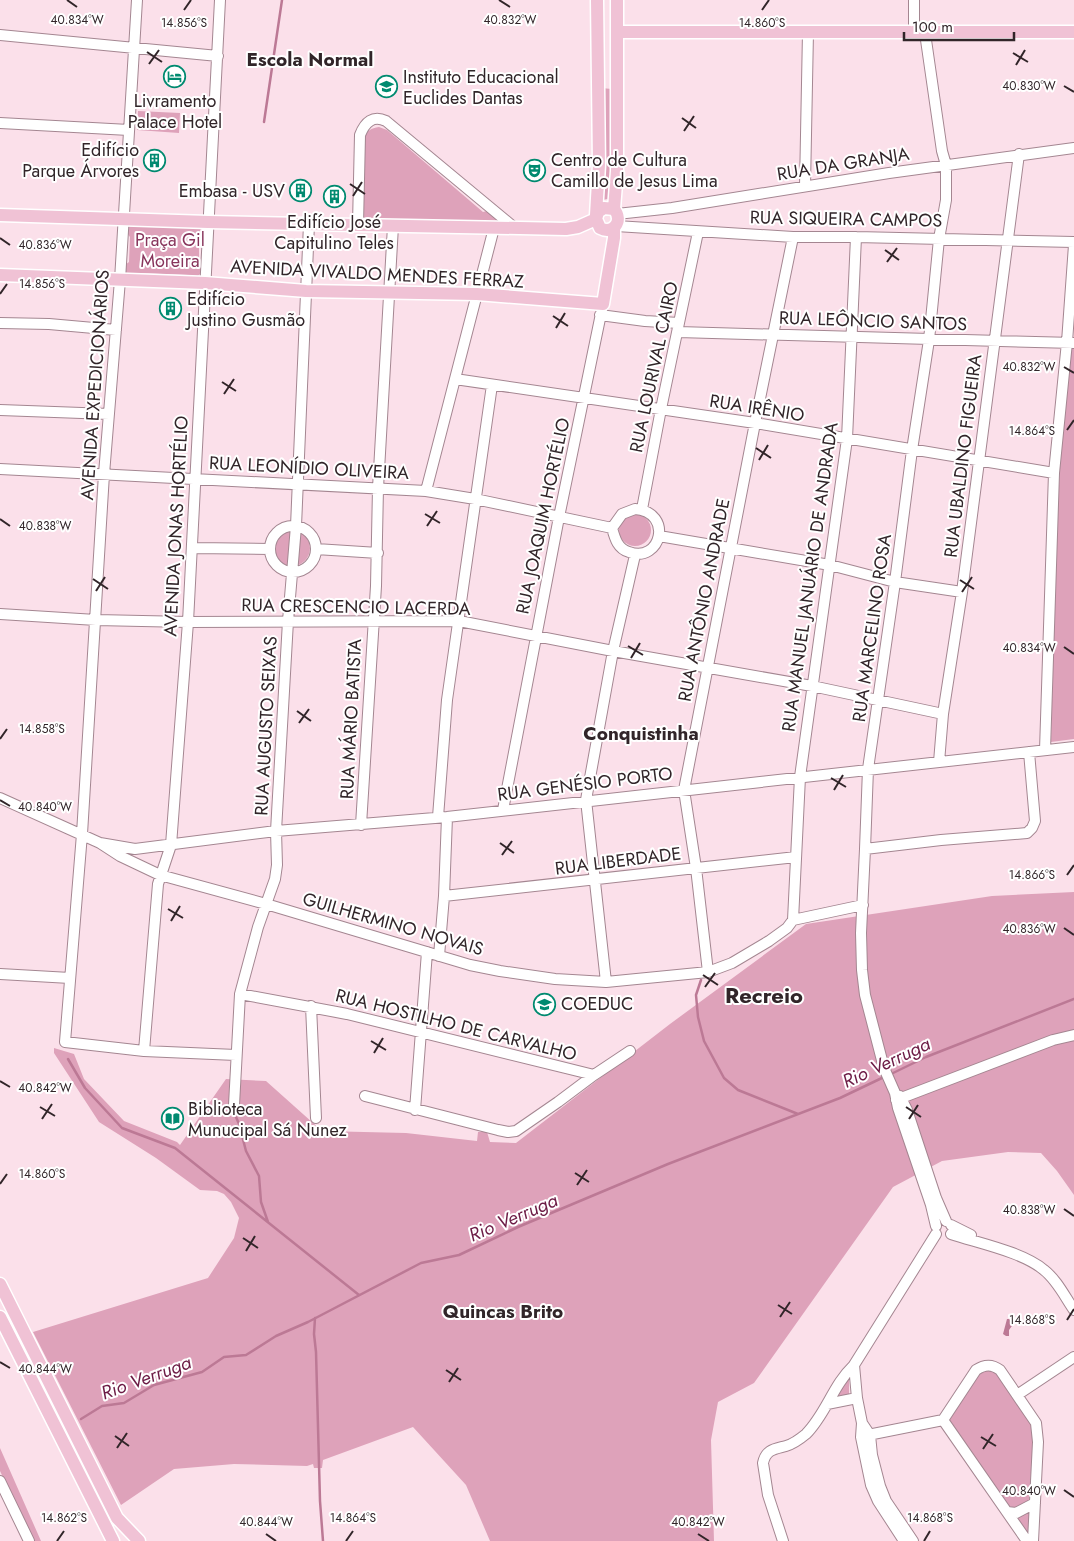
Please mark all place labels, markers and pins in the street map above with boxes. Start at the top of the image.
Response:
hotel icon: Livramento Palace Hotel [163,64,187,88]
place label: Instituto Educacional Euclides Dantas [403,64,559,111]
school or university icon: Instituto Educacional Euclides Dantas [375,75,399,99]
place label: Livramento Palace Hotel [128,88,222,135]
place label: Edifício Parque Árvores [22,137,139,184]
place label: Centro de Cultura Camillo de Jesus Lima [551,147,718,194]
building icon: Edifício Parque Árvores [143,148,167,172]
theatre icon: Centro de Cultura Camillo de Jesus Lima [523,158,547,182]
place label: Embasa - USV [179,178,285,204]
building icon: Embasa - USV [289,179,313,203]
building icon: Edifício José Capitulino Teles [322,185,346,209]
place label: Edifício José Capitulino Teles [274,209,394,256]
place label: Edifício Justino Gusmão [185,286,305,333]
building icon: Edifício Justino Gusmão [159,297,183,321]
place label: COEDUC [561,991,633,1017]
school or university icon: COEDUC [533,992,557,1016]
place label: Biblioteca Munucipal Sá Nunez [188,1096,348,1143]
library icon: Biblioteca Munucipal Sá Nunez [160,1107,184,1131]

